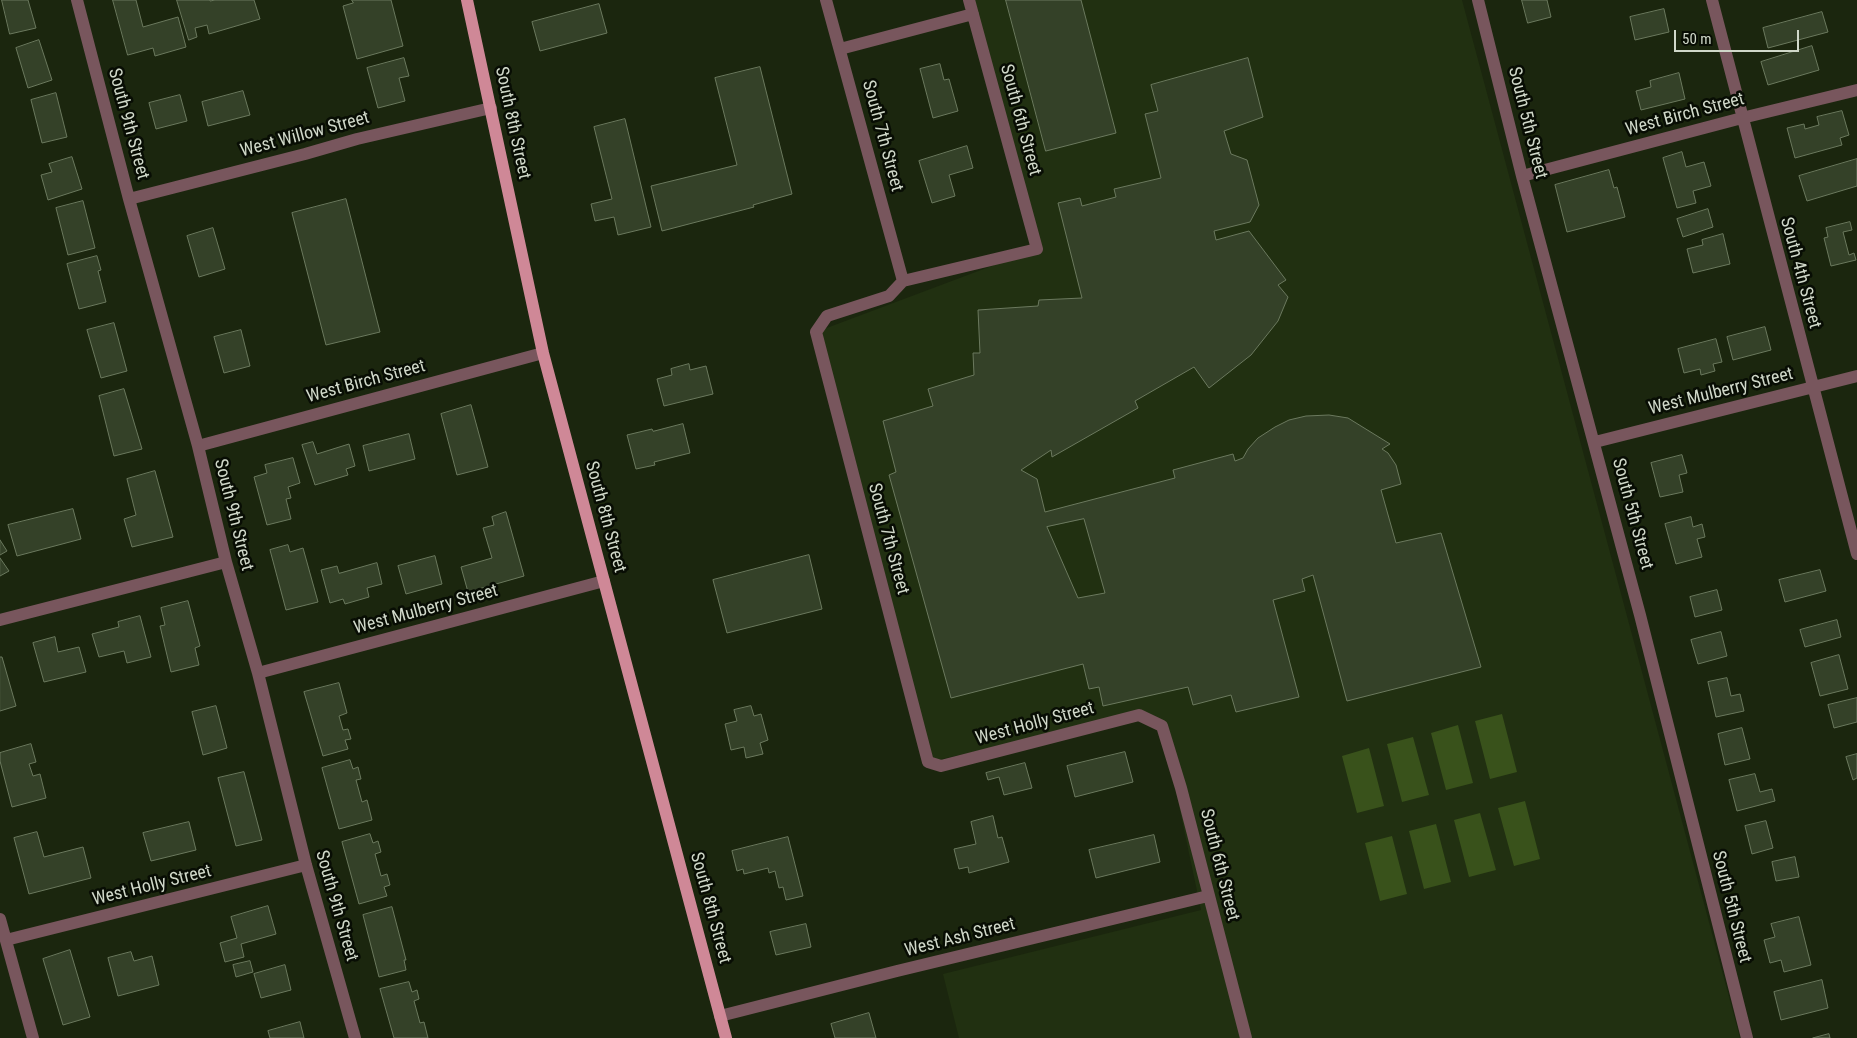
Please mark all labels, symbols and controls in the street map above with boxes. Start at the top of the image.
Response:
scale bar [1677,20,1802,52]
text: 50 m [1682,30,1712,48]
street label: South 6th Street [995,62,1045,178]
street label: South 8th Street [490,65,534,181]
street label: South 5th Street [1503,65,1551,181]
street label: South 9th Street [103,66,153,182]
street label: South 7th Street [857,78,907,194]
street label: West Birch Street [1623,89,1747,141]
street label: West Willow Street [238,107,372,163]
street label: South 4th Street [1775,215,1825,331]
street label: West Birch Street [304,356,428,408]
street label: West Mulberry Street [1646,364,1796,420]
street label: South 5th Street [1607,456,1657,572]
street label: South 9th Street [209,457,257,573]
street label: South 8th Street [580,459,630,575]
street label: South 7th Street [863,481,913,597]
street label: West Mulberry Street [352,580,500,640]
street label: West Holly Street [973,698,1097,750]
street label: South 6th Street [1195,807,1243,923]
street label: South 9th Street [310,848,362,964]
street label: South 5th Street [1707,849,1755,965]
street label: South 8th Street [685,850,735,966]
street label: West Holly Street [90,861,214,911]
street label: West Ash Street [903,914,1017,962]

